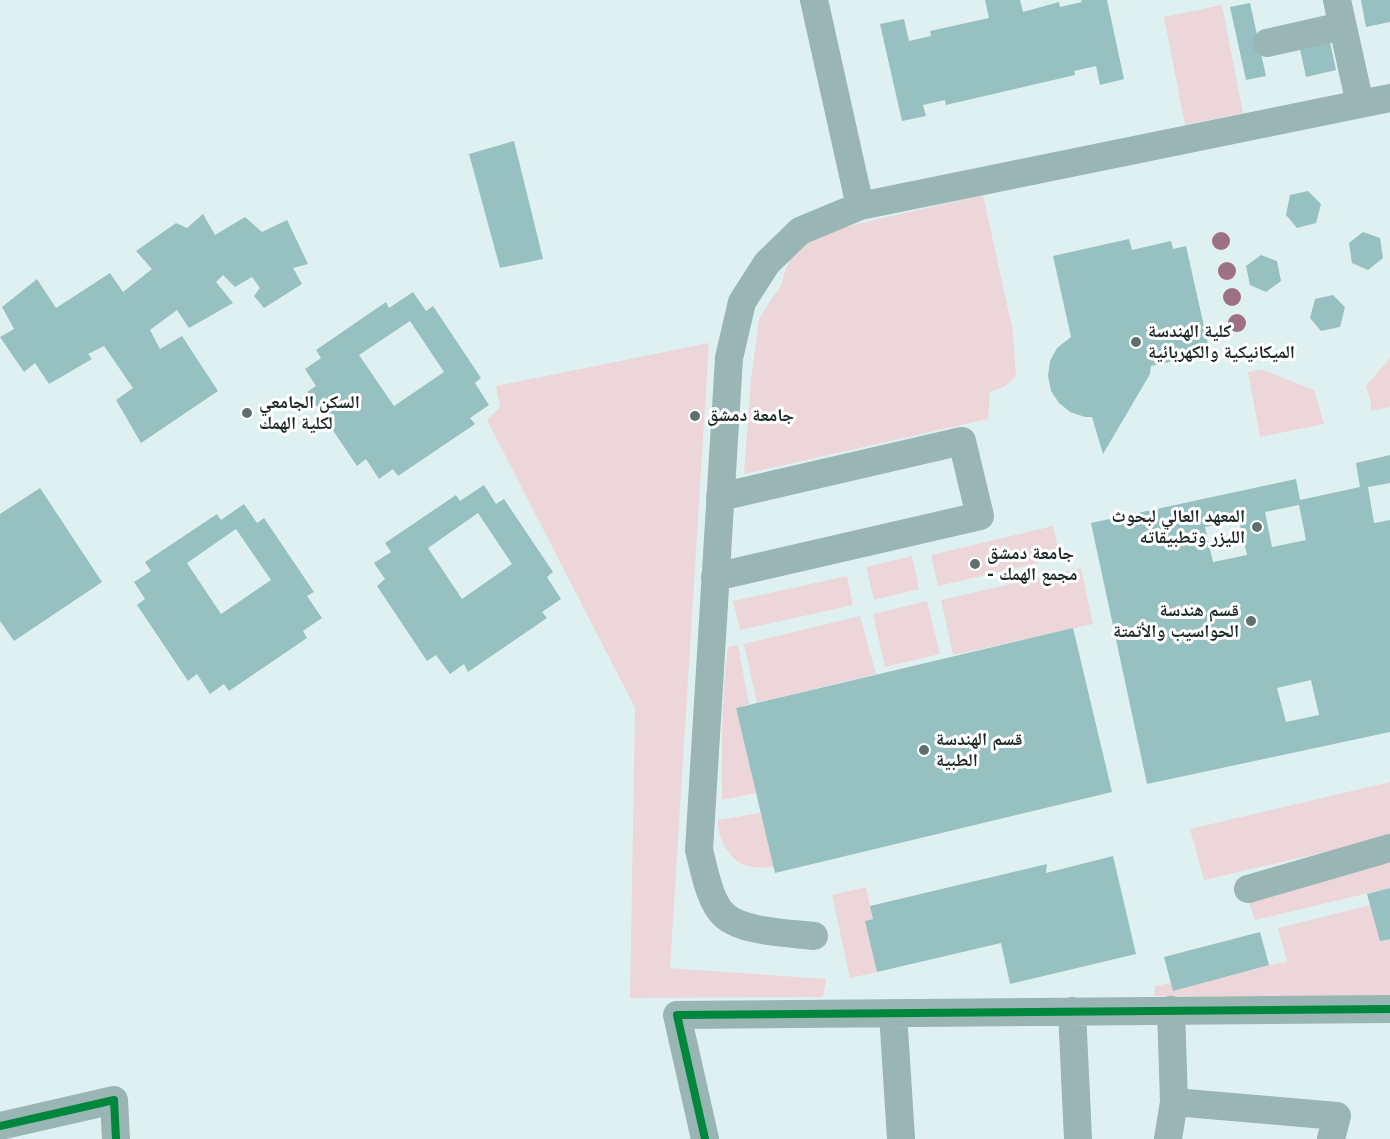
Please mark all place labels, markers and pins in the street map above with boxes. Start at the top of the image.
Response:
place label: كلية الهندسة الميكانيكية والكهربائية [1148,321,1295,364]
marker: كلية الهندسة الميكانيكية والكهربائية [1129,335,1143,349]
place label: السكن الجامعي لكلية الهمك [259,392,360,434]
place label: جامعة دمشق [707,405,794,427]
marker: السكن الجامعي لكلية الهمك [240,406,254,420]
marker: جامعة دمشق [688,409,702,423]
place label: المعهد العالي لبحوث الليزر وتطبيقاته [1112,506,1245,548]
marker: المعهد العالي لبحوث الليزر وتطبيقاته [1250,520,1264,534]
place label: جامعة دمشق - مجمع الهمك [987,543,1078,586]
marker: جامعة دمشق - مجمع الهمك [968,557,982,571]
place label: قسم هندسة الحواسيب والأتمتة [1113,600,1239,642]
marker: قسم هندسة الحواسيب والأتمتة [1244,614,1258,628]
place label: قسم الهندسة الطبية [936,729,1022,771]
marker: قسم الهندسة الطبية [917,743,931,757]

